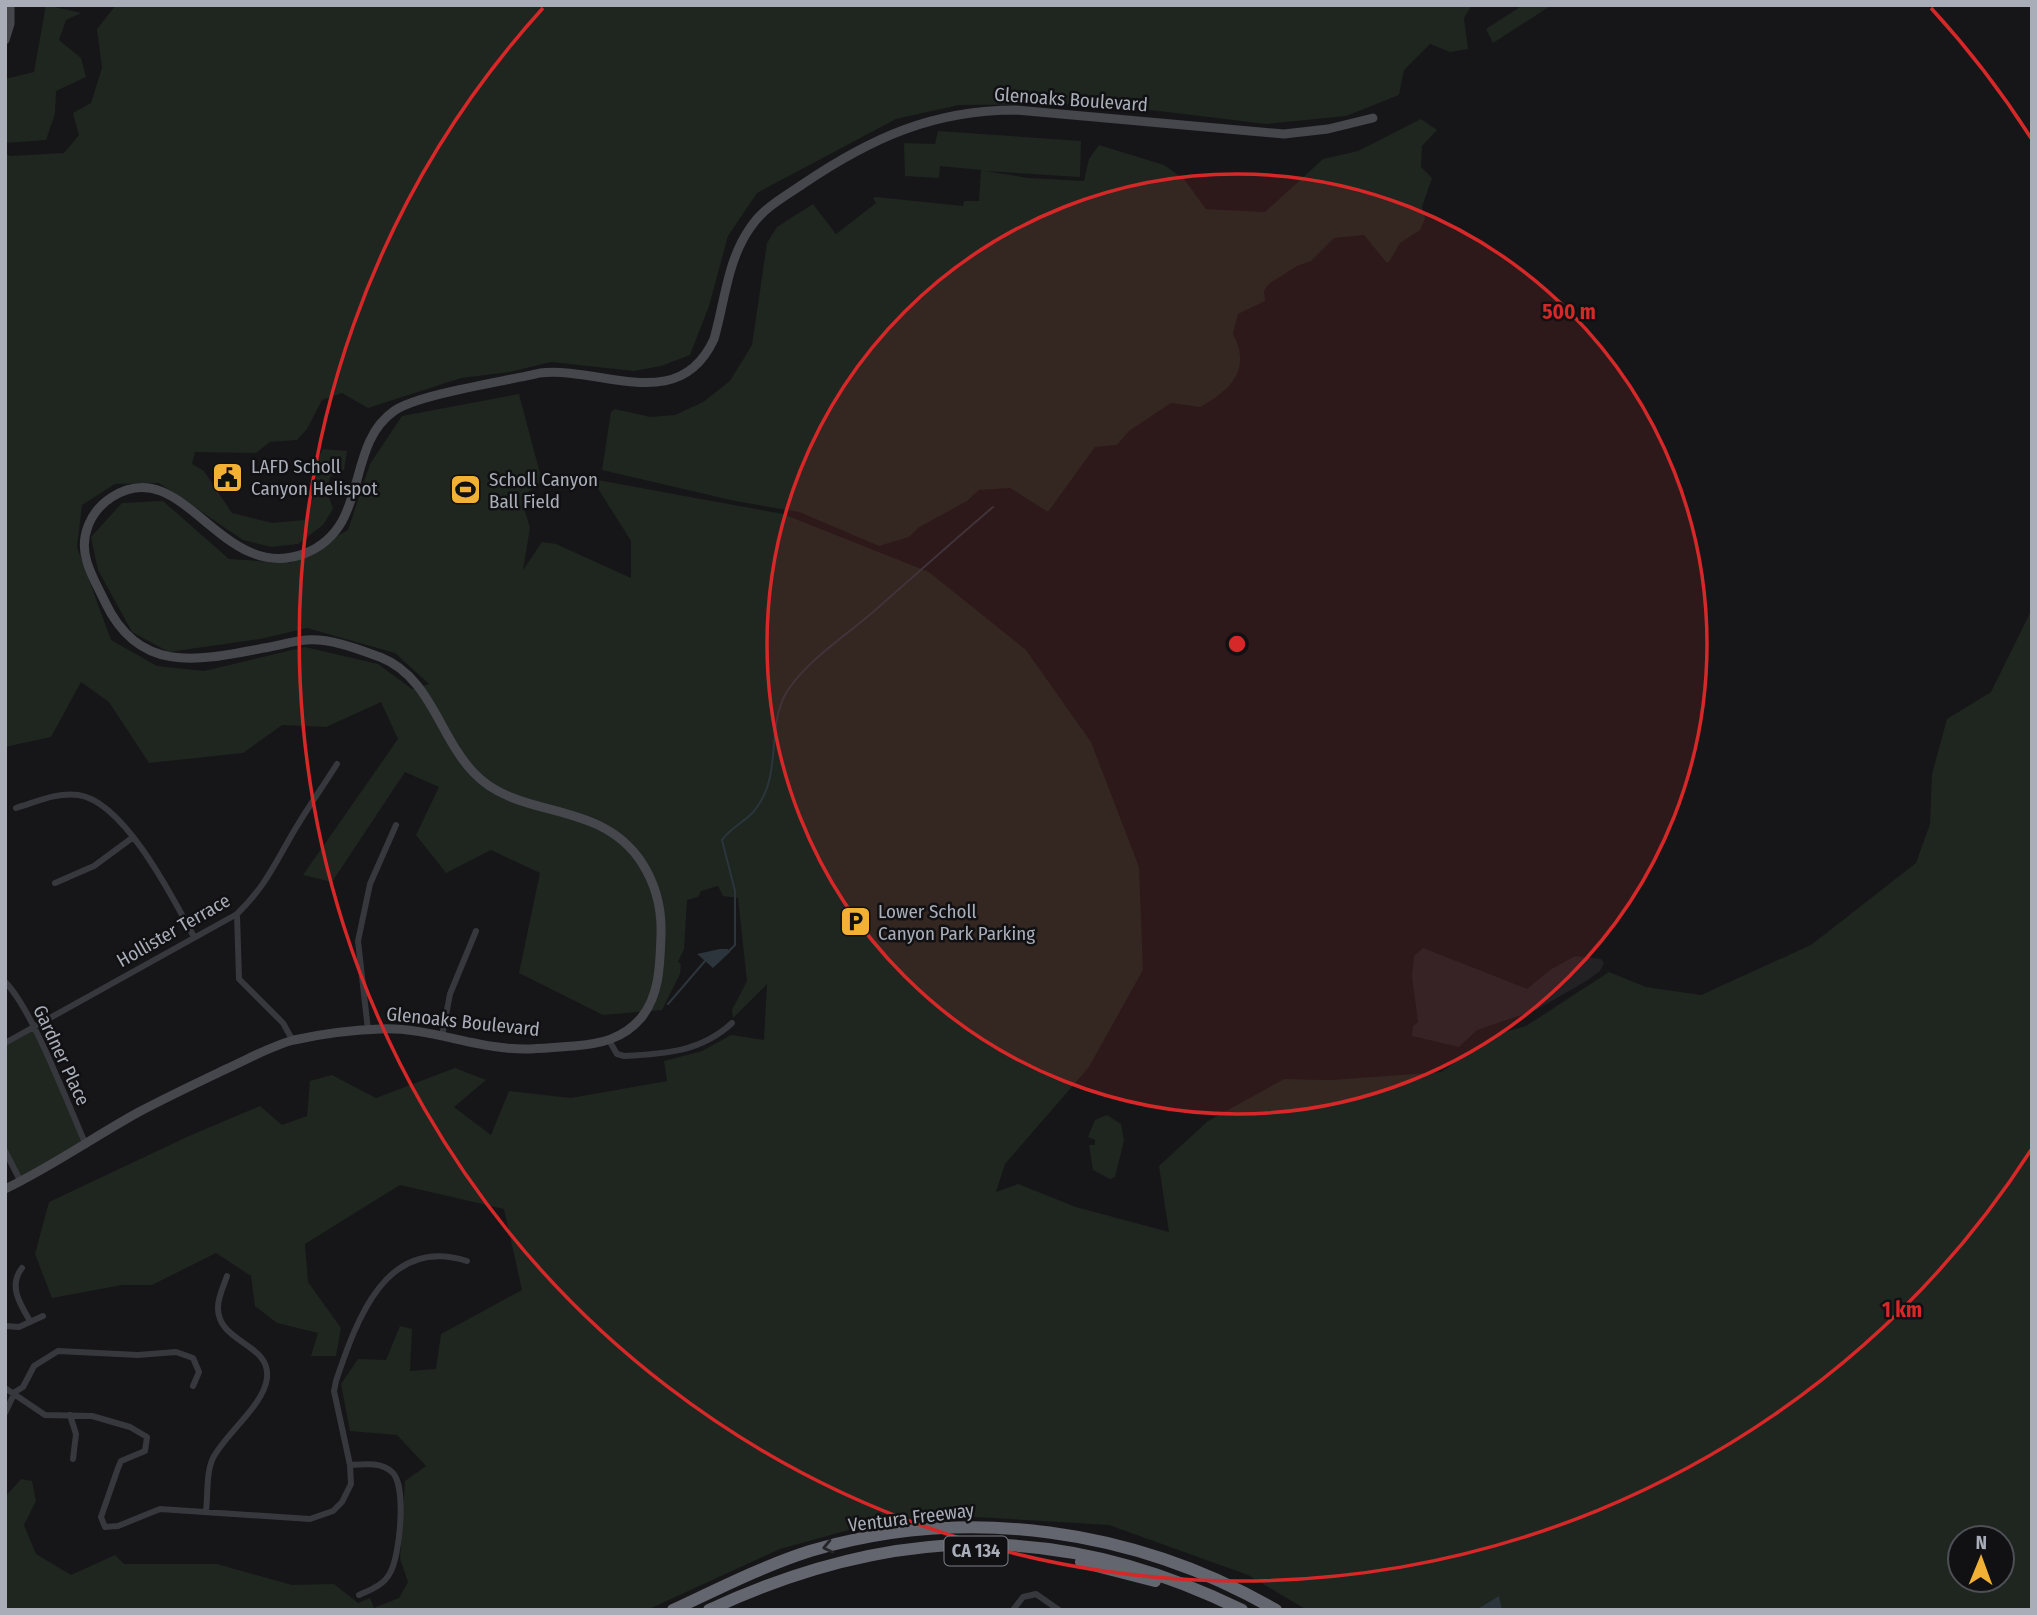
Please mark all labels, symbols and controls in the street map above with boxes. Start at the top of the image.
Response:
street label: Glenoaks Boulevard [993,83,1149,116]
text: 500 m [1542,299,1596,325]
place label: LAFD Scholl Canyon Helispot [251,455,378,500]
public building icon: LAFD Scholl Canyon Helispot [211,460,245,494]
place label: Scholl Canyon Ball Field [489,468,598,513]
sports icon: Scholl Canyon Ball Field [449,473,483,507]
centre of rings [1225,632,1249,656]
street label: Hollister Terrace [112,889,234,972]
place label: Lower Scholl Canyon Park Parking [878,900,1035,945]
parking icon: Lower Scholl Canyon Park Parking [838,905,872,939]
street label: Gardner Place [28,1001,95,1109]
street label: Glenoaks Boulevard [385,1002,541,1041]
text: 1 km [1882,1297,1922,1323]
street label: Ventura Freeway [847,1498,976,1537]
north arrow [1946,1524,2016,1594]
text: N [1975,1531,1987,1554]
road number: CA 134 [944,1536,1007,1566]
one-way arrow [822,1539,834,1554]

